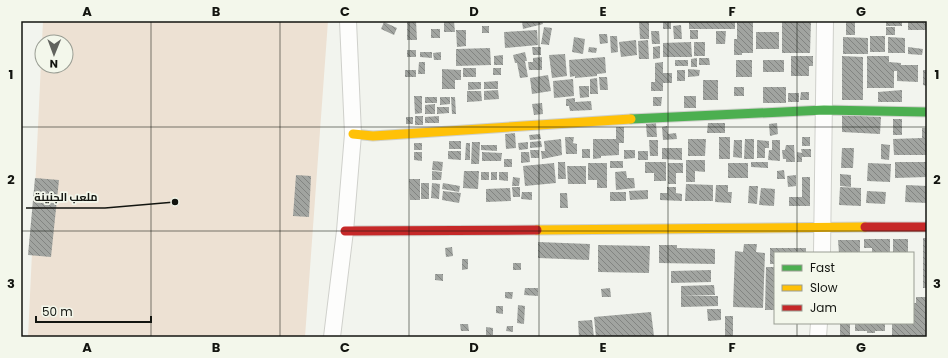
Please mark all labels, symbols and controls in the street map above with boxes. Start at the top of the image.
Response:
text: A [82,2,92,21]
text: B [212,2,221,21]
text: C [340,2,350,21]
text: D [469,2,479,21]
text: E [599,2,607,21]
text: F [728,2,736,21]
text: G [856,2,866,21]
north arrow [34,34,74,74]
text: N [50,56,58,72]
text: 1 [9,65,13,84]
text: 1 [935,65,939,84]
text: 2 [7,170,15,189]
text: 2 [933,170,941,189]
callout: ملعب الجنينة [26,185,105,208]
text: ملعب الجنينة [34,189,98,205]
legend [774,252,914,324]
text: Fast [810,259,835,276]
text: 3 [7,274,15,293]
text: 3 [933,274,941,293]
text: Slow [810,279,838,296]
scale bar [36,298,151,324]
text: Jam [810,299,837,316]
text: 50 m [42,303,73,320]
text: A [82,338,92,357]
text: B [212,338,221,357]
text: C [340,338,350,357]
text: D [469,338,479,357]
text: E [599,338,607,357]
text: F [728,338,736,357]
text: G [856,338,866,357]

